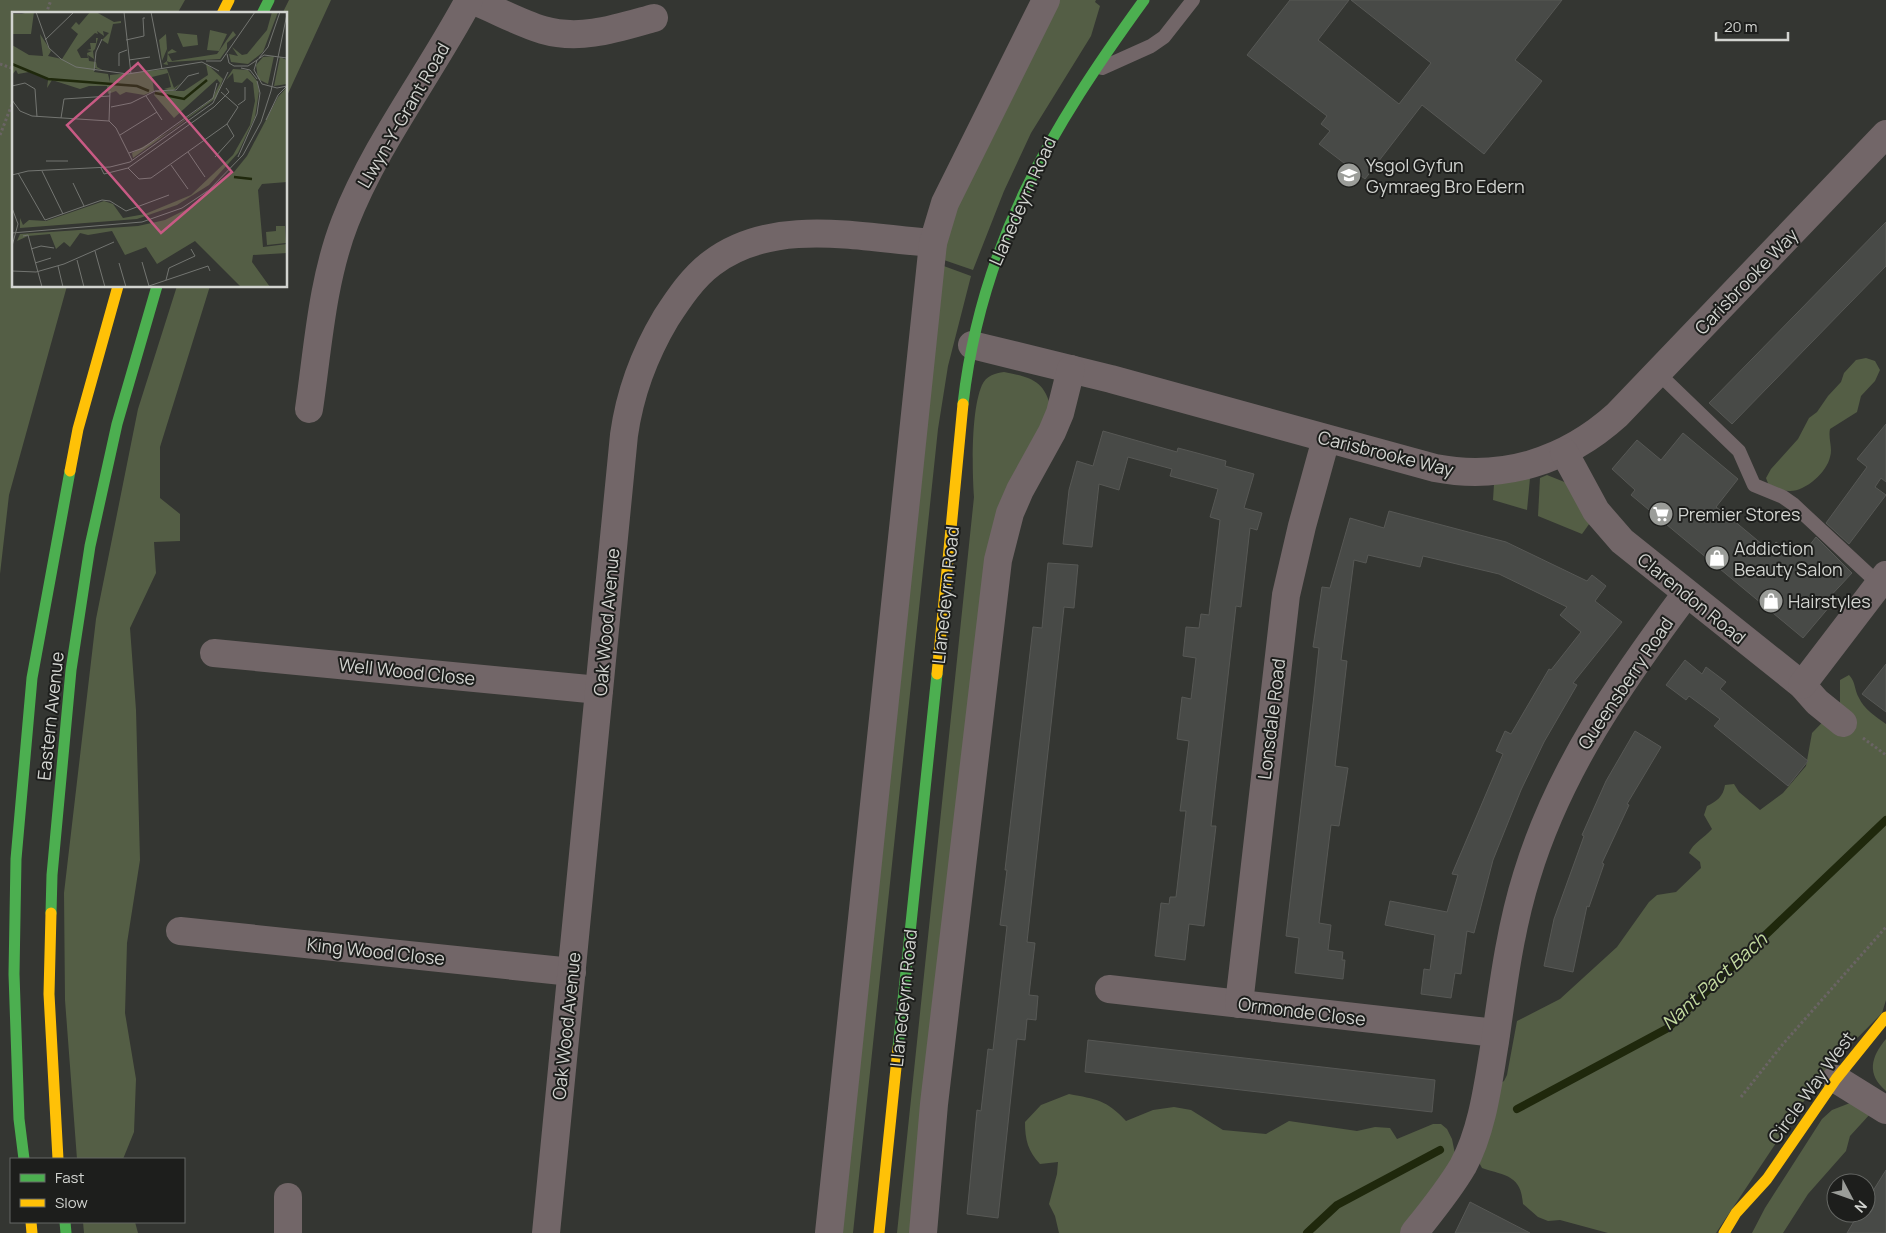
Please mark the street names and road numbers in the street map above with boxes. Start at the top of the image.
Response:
street label: Llwyn-Y-Grant Road [352,38,454,192]
street label: Llanedeyrn Road [983,133,1061,269]
street label: Carisbrooke Way [1689,222,1803,339]
street label: Carisbrooke Way [1316,425,1457,482]
street label: Llanedeyrn Road [926,525,964,665]
street label: Oak Wood Avenue [588,547,624,697]
street label: Clarendon Road [1633,547,1751,649]
street label: Queensberry Road [1572,612,1678,754]
street label: Eastern Avenue [31,650,69,782]
street label: Well Wood Close [338,652,476,690]
street label: Lonsdale Road [1252,657,1290,781]
street label: Llanedeyrn Road [884,928,922,1068]
street label: King Wood Close [306,932,446,970]
street label: Oak Wood Avenue [546,951,586,1101]
street label: Ormonde Close [1237,991,1367,1031]
street label: Circle Way West [1762,1026,1860,1148]

